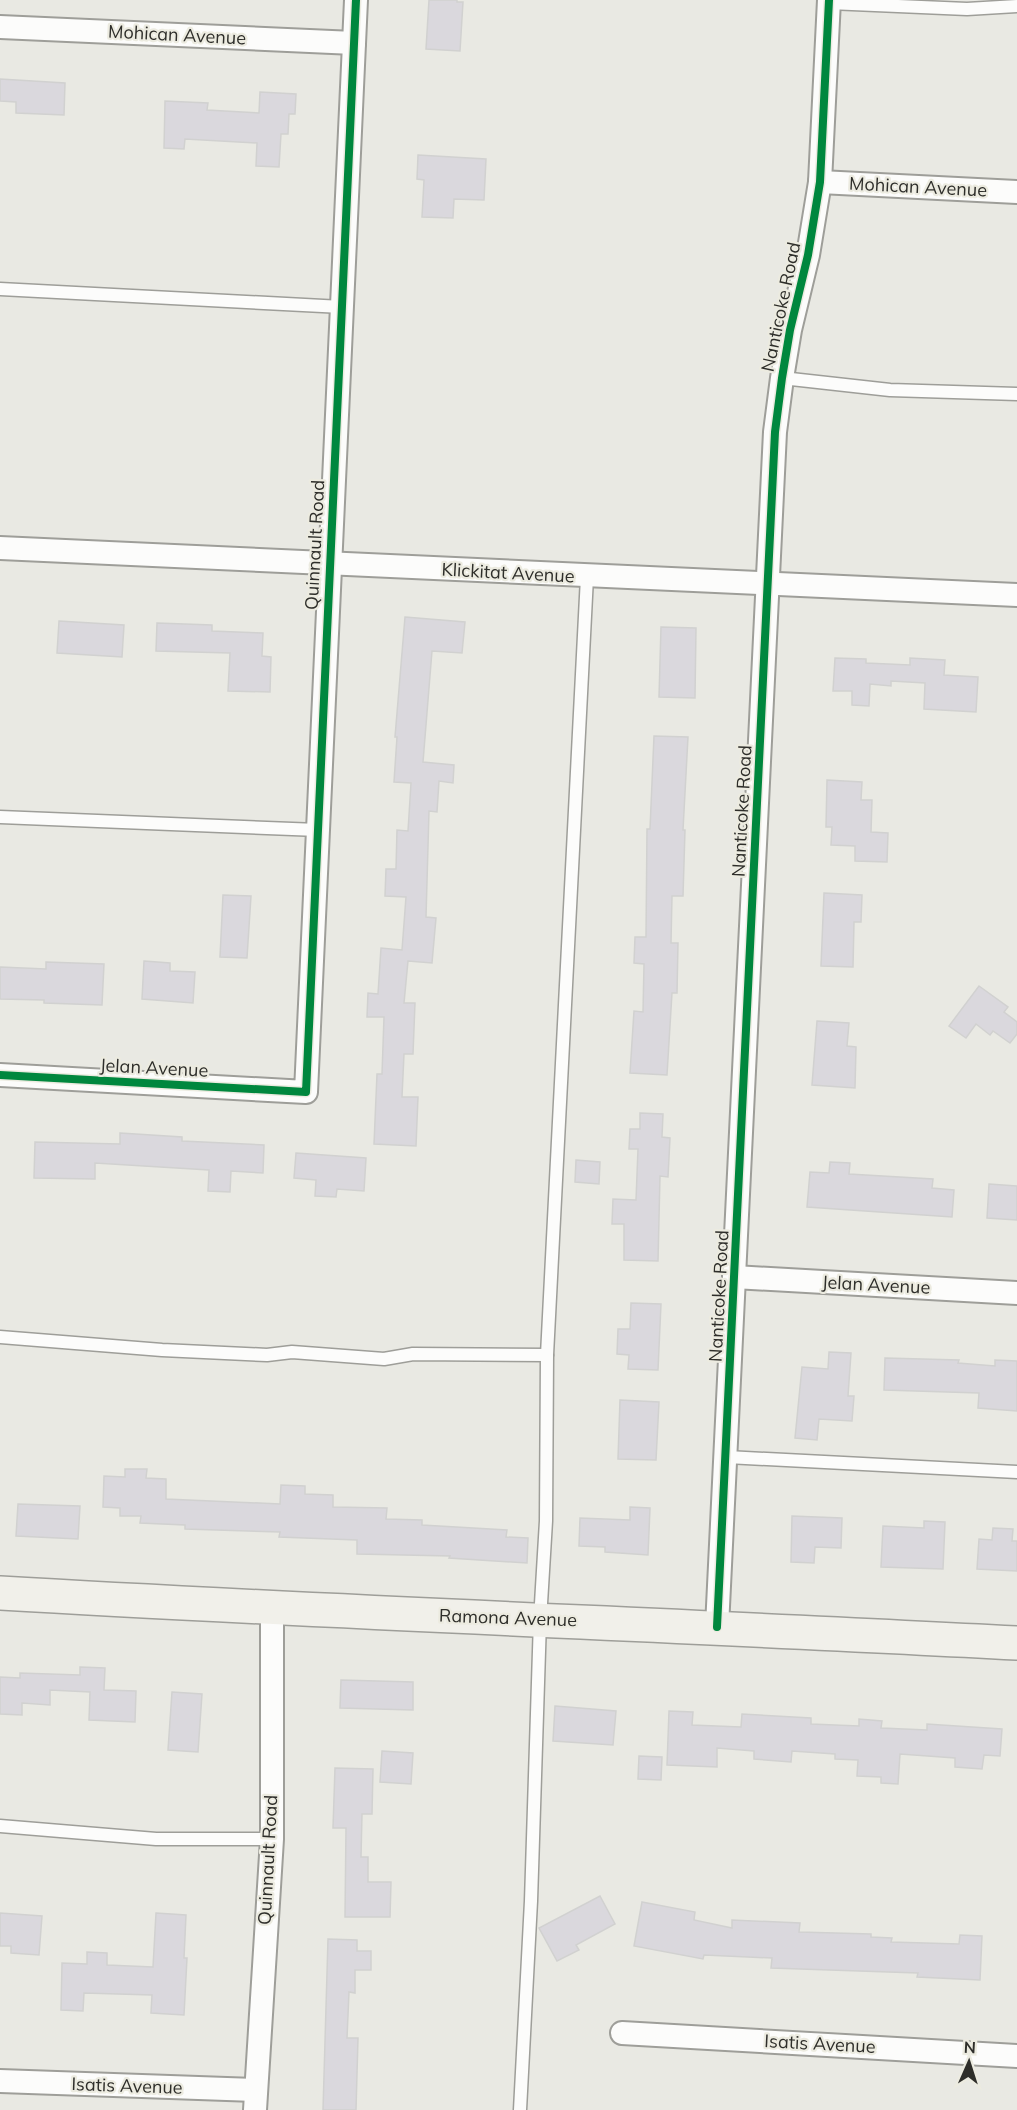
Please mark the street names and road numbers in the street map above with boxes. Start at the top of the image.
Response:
street label: Mohican Avenue [107,19,247,50]
street label: Mohican Avenue [848,171,988,202]
street label: Nanticoke Road [756,240,805,374]
street label: Quinnault Road [300,479,329,611]
street label: Klickitat Avenue [441,558,575,587]
street label: Nanticoke Road [727,744,756,878]
street label: Jelan Avenue [99,1053,209,1082]
street label: Nanticoke Road [704,1229,733,1363]
street label: Jelan Avenue [821,1270,931,1299]
street label: Ramona Avenue [439,1604,577,1631]
street label: Quinnault Road [253,1794,282,1926]
street label: Isatis Avenue [764,2029,876,2058]
street label: Isatis Avenue [71,2072,183,2099]

